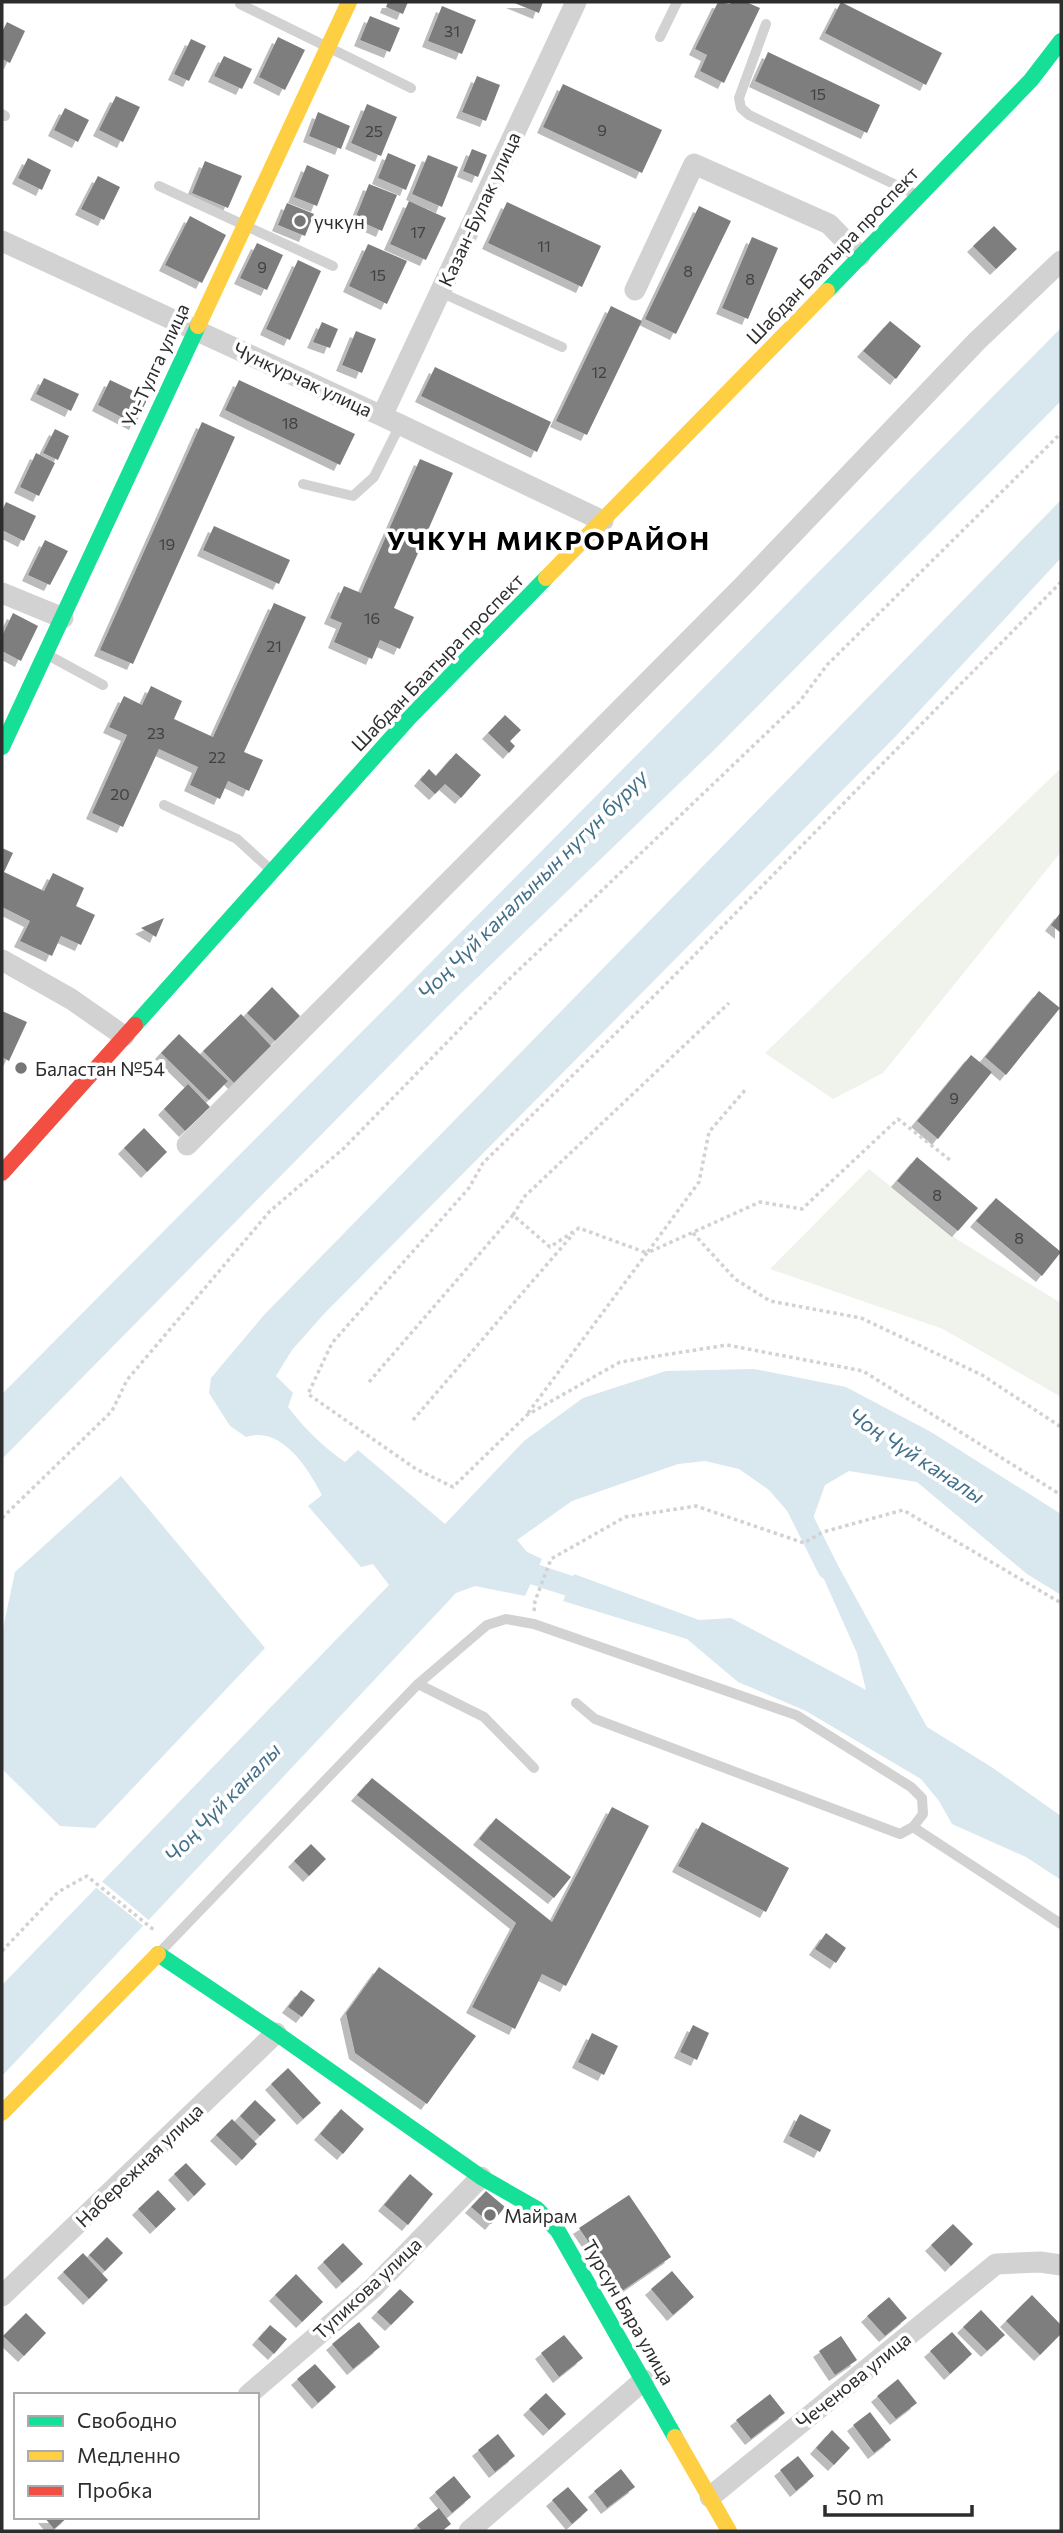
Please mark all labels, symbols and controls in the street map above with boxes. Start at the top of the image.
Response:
house number: 31 [444,21,460,40]
house number: 15 [810,84,826,103]
house number: 9 [597,120,607,139]
house number: 25 [365,121,383,140]
street label: Казан-Булак улица [433,128,525,290]
street label: Шабдан Баатыра проспект [741,161,923,349]
place label: учкун [314,210,365,233]
marker: учкун [292,213,308,229]
house number: 17 [410,222,426,241]
house number: 11 [537,236,551,255]
house number: 9 [257,257,267,276]
house number: 8 [683,261,693,280]
house number: 15 [370,265,386,284]
house number: 8 [745,269,755,288]
street label: Уч-Тулга улица [116,300,194,430]
street label: Чункурчак улица [230,337,376,421]
house number: 12 [591,362,607,381]
house number: 18 [282,413,298,432]
district label: УЧКУН МИКРОРАЙОН [387,524,711,555]
house number: 19 [159,534,175,553]
street label: Шабдан Баатыра проспект [346,568,528,756]
house number: 16 [364,608,380,627]
house number: 21 [266,636,282,655]
house number: 23 [147,723,165,742]
house number: 22 [208,747,226,766]
water label: Чоң Чүй каналынын нугун буруу [412,763,653,1004]
house number: 20 [110,784,130,803]
place label: Баластан №54 [35,1057,165,1080]
marker: Баластан №54 [13,1060,29,1076]
house number: 9 [949,1088,959,1107]
house number: 8 [932,1185,942,1204]
house number: 8 [1014,1228,1024,1247]
water label: Чоң Чүй каналы [845,1402,989,1508]
water label: Чоң Чүй каналы [159,1737,285,1867]
street label: Набережная улица [71,2098,207,2232]
place label: Майрам [504,2204,577,2227]
marker: Майрам [482,2207,498,2223]
street label: Тупикова улица [308,2232,426,2344]
street label: Турсун Бяра улица [578,2235,680,2389]
street label: Чеченова улица [791,2327,915,2433]
legend [14,2393,259,2519]
text: Свободно [77,2407,177,2432]
text: Медленно [77,2442,181,2467]
scale bar [825,2474,972,2518]
text: Пробка [77,2477,152,2502]
text: 50 m [836,2484,884,2509]

